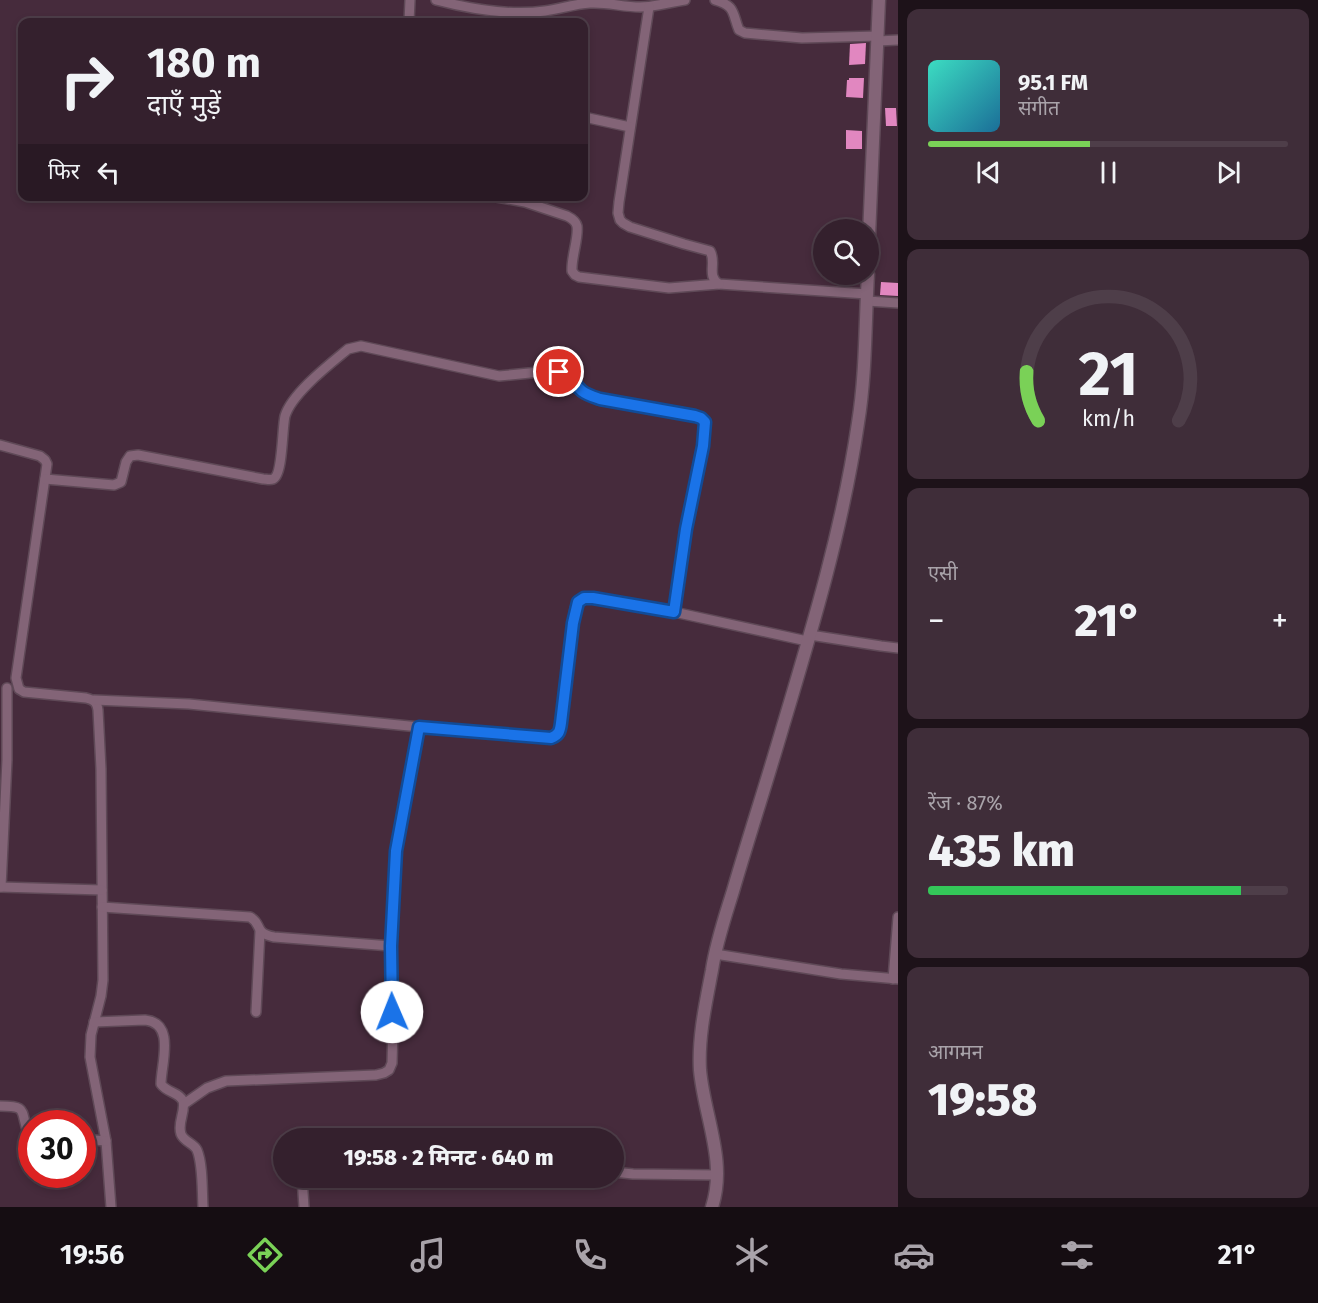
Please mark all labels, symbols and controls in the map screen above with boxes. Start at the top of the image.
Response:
text: 180 m [147,38,261,88]
icon: right [48,42,126,120]
text: 95.1 FM [1018,69,1088,96]
text: दाएँ मुड़ें [147,89,221,121]
text: संगीत [1018,96,1059,120]
icon: left [92,156,125,189]
icon: previous [972,156,1005,189]
icon: pause [1092,156,1125,189]
icon: next [1212,156,1245,189]
text: फिर [48,158,80,185]
map controls [813,219,879,285]
button: search [813,219,879,285]
text: 21 [1078,337,1138,412]
pin [533,346,584,397]
icon: arrive [542,355,575,388]
text: km/h [1081,406,1135,432]
text: एसी [928,561,958,585]
text: 21° [1074,594,1142,648]
text: − [928,601,945,641]
text: + [1272,601,1288,641]
text: रेंज · 87% [928,791,1003,815]
text: 435 km [928,824,1075,878]
position arrow [360,980,424,1044]
text: आगमन [928,1040,983,1064]
text: 19:58 [928,1073,1037,1127]
speed limit sign: 30 [18,1110,96,1188]
text: 19:58 · 2 मिनट · 640 m [344,1144,553,1171]
icon: directions [244,1234,286,1276]
icon: music [407,1234,449,1276]
icon: phone [569,1234,611,1276]
icon: climate [731,1234,773,1276]
icon: car [893,1234,935,1276]
icon: filters [1056,1234,1098,1276]
text: 19:56 [60,1239,124,1271]
text: 21° [1218,1239,1258,1271]

